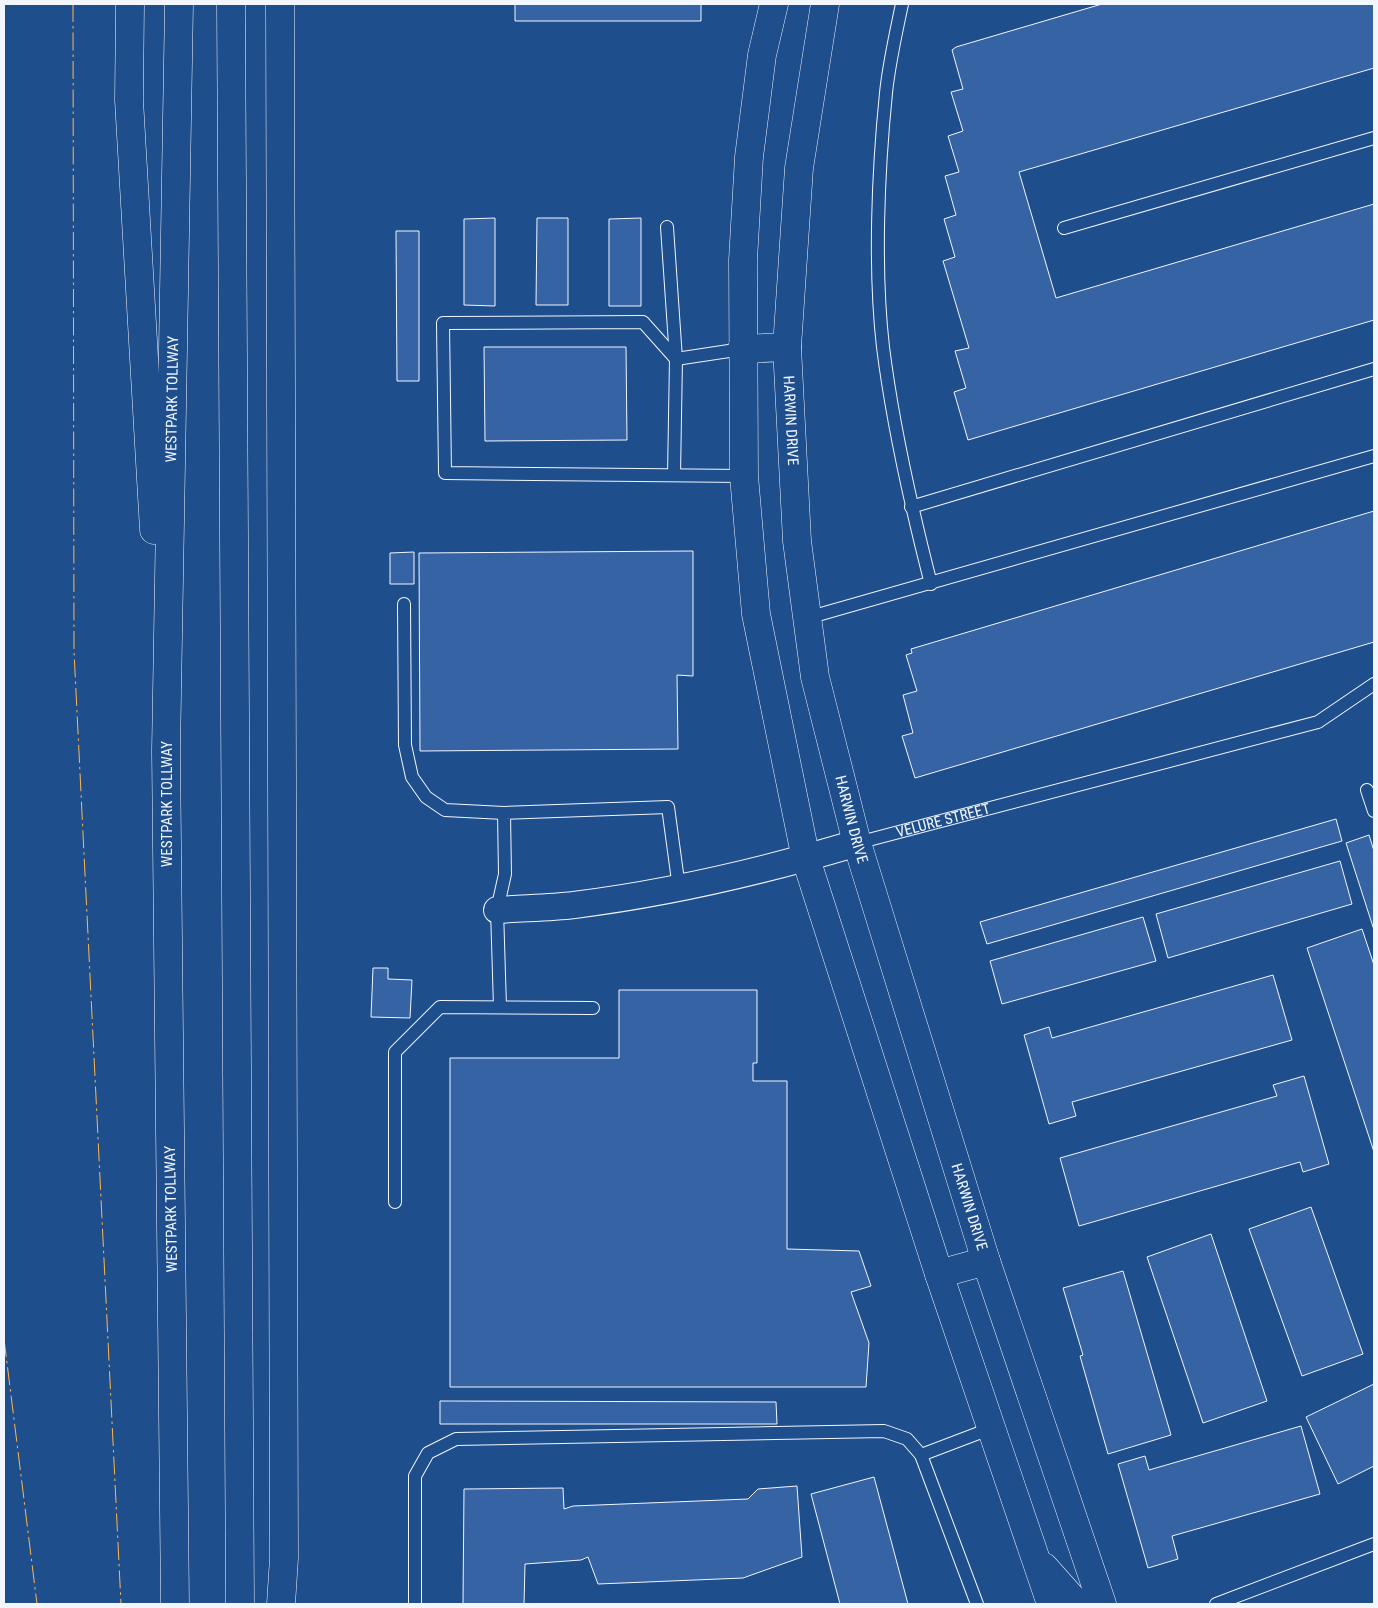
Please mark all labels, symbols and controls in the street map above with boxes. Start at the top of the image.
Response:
street label: WESTPARK TOLLWAY [162,336,182,463]
street label: HARWIN DRIVE [779,375,802,466]
street label: WESTPARK TOLLWAY [158,741,176,867]
street label: HARWIN DRIVE [831,774,872,866]
street label: VELURE STREET [894,799,992,841]
street label: WESTPARK TOLLWAY [161,1145,181,1272]
street label: HARWIN DRIVE [947,1161,991,1253]

